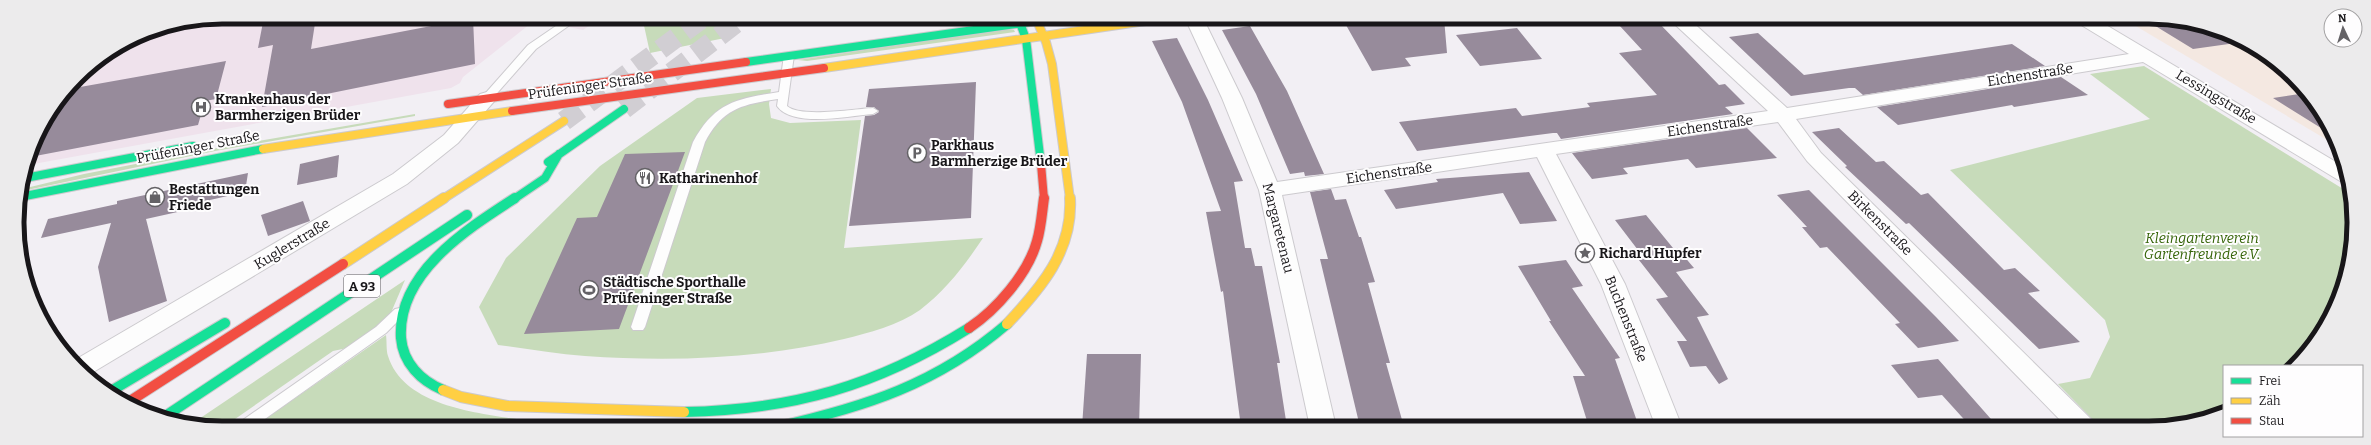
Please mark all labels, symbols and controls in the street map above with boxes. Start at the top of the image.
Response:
north arrow [2323,8,2363,48]
text: N [2338,12,2348,25]
street label: Eichenstraße [1986,60,2074,90]
street label: Lessingstraße [2173,66,2259,128]
street label: Prüfeninger Straße [527,69,653,103]
place label: Krankenhaus der Barmherzigen Brüder [215,91,361,124]
hospital icon: Krankenhaus der Barmherzigen Brüder [190,96,212,118]
street label: Eichenstraße [1666,112,1754,140]
street label: Prüfeninger Straße [135,127,261,167]
place label: Parkhaus Barmherzige Brüder [931,137,1068,170]
parking icon: Parkhaus Barmherzige Brüder [906,142,928,164]
street label: Eichenstraße [1345,159,1433,187]
restaurant icon: Katharinenhof [634,167,656,189]
place label: Katharinenhof [659,170,758,187]
place label: Bestattungen Friede [169,181,259,214]
street label: Margaretenau [1259,181,1297,275]
shop icon: Bestattungen Friede [144,186,166,208]
street label: Birkenstraße [1844,187,1916,259]
street label: Kuglerstraße [251,215,333,273]
park label: Kleingartenverein Gartenfreunde e.V. [2144,230,2260,263]
place icon: Richard Hupfer [1574,242,1596,264]
place label: Richard Hupfer [1599,245,1702,262]
street label: Buchenstraße [1601,273,1651,365]
place label: Städtische Sporthalle Prüfeninger Straße [603,274,746,307]
road number: A 93 [344,275,380,297]
sports icon: Städtische Sporthalle Prüfeninger Straße [578,279,600,301]
legend [2223,365,2363,437]
text: Frei [2259,374,2281,388]
text: Zäh [2259,394,2281,408]
text: Stau [2259,414,2285,428]

